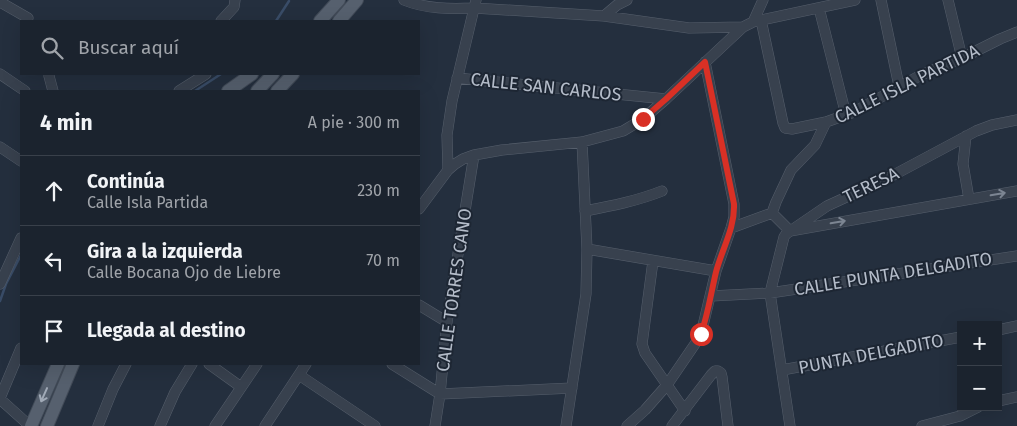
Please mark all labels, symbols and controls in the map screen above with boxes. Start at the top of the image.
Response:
search box [20,20,420,75]
icon: search [38,34,66,62]
text: Buscar aquí [78,36,179,59]
street label: CALLE ISLA PARTIDA [831,39,984,129]
street label: CALLE SAN CARLOS [469,68,623,106]
route end [632,108,655,131]
text: 4 min [40,110,93,136]
text: A pie · 300 m [308,113,400,132]
street label: TERESA [840,162,903,208]
text: Continúa [87,170,165,193]
icon: ahead [40,177,68,205]
text: 230 m [357,181,400,200]
one-way arrow [990,188,1006,198]
text: Calle Isla Partida [87,193,208,212]
street label: CALLE TORRES CANO [432,207,476,373]
one-way arrow [830,217,846,227]
text: Gira a la izquierda [87,240,243,263]
icon: left [40,247,68,275]
street label: CALLE PUNTA DELGADITO [793,247,993,301]
text: 70 m [366,251,400,270]
text: Calle Bocana Ojo de Liebre [87,263,281,282]
icon: arrive [40,317,68,345]
text: Llegada al destino [87,319,246,342]
map controls [957,321,1002,411]
button: + [957,321,1002,366]
route start [690,323,713,346]
street label: PUNTA DELGADITO [797,329,945,379]
button: − [957,366,1002,411]
one-way arrow [39,387,49,402]

